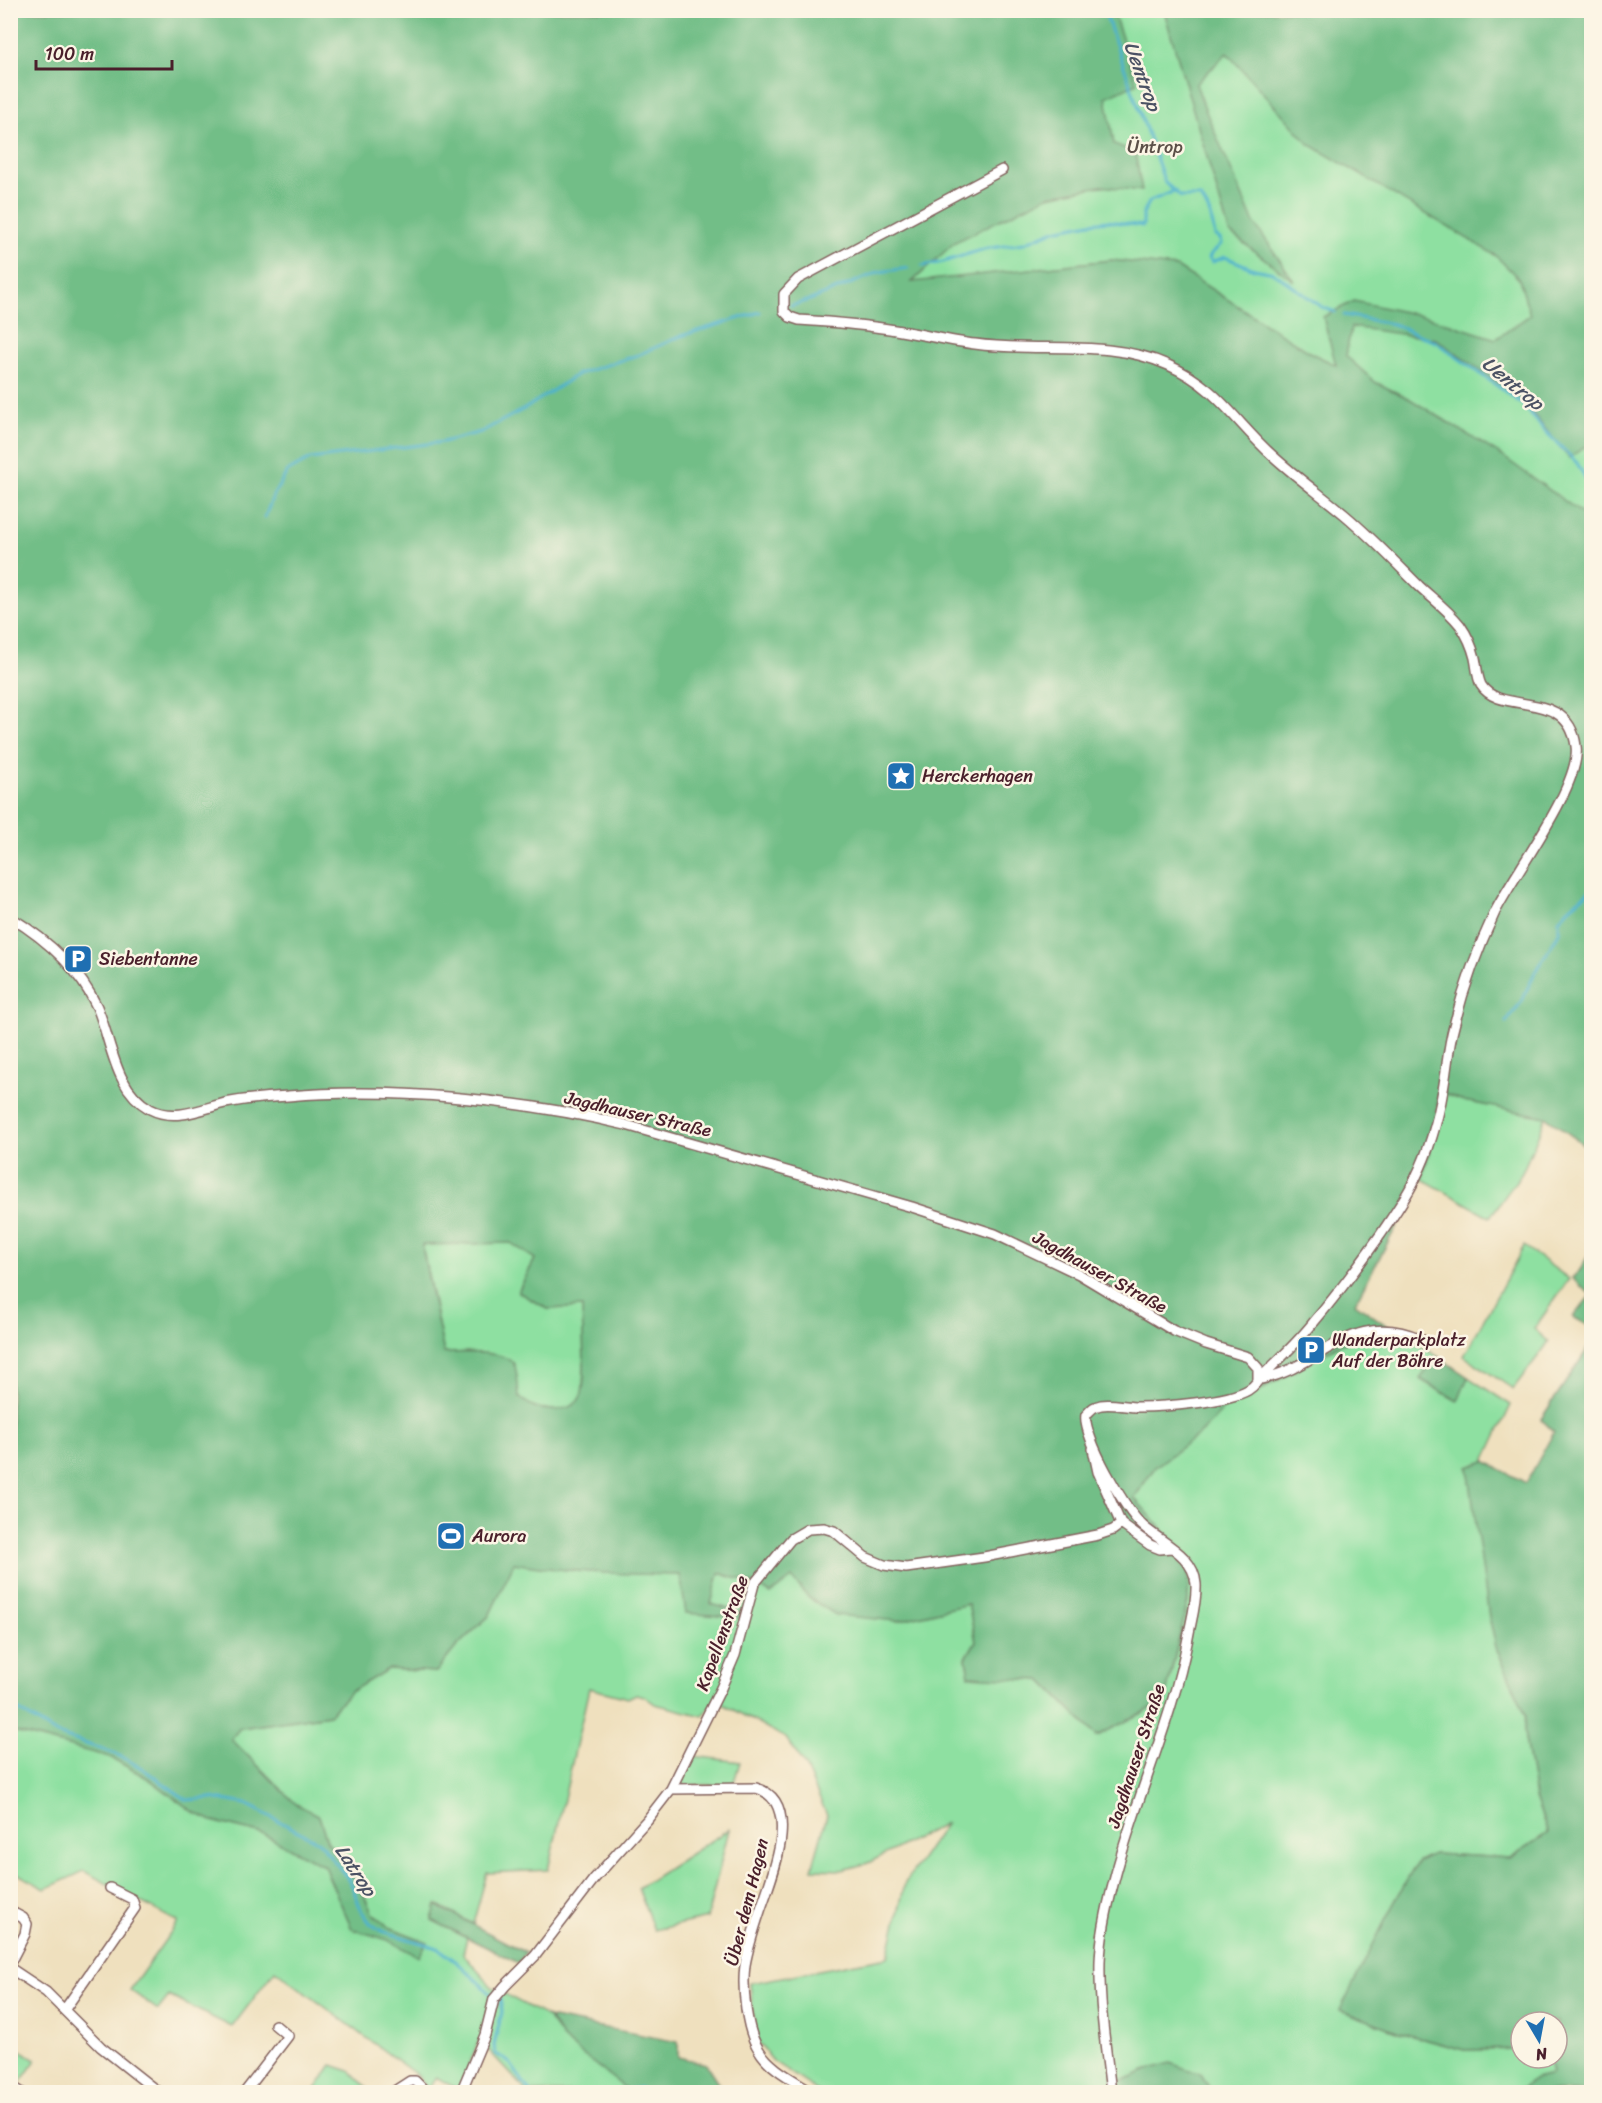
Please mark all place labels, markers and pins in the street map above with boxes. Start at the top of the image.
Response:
place icon: Herckerhagen [885,760,917,792]
place label: Herckerhagen [922,760,1033,792]
parking icon: Siebentanne [62,943,94,975]
place label: Siebentanne [99,943,198,975]
place label: Wanderparkplatz Auf der Böhre [1331,1324,1466,1377]
parking icon: Wanderparkplatz Auf der Böhre [1295,1334,1327,1366]
sports icon: Aurora [435,1520,467,1552]
place label: Aurora [471,1520,526,1552]

